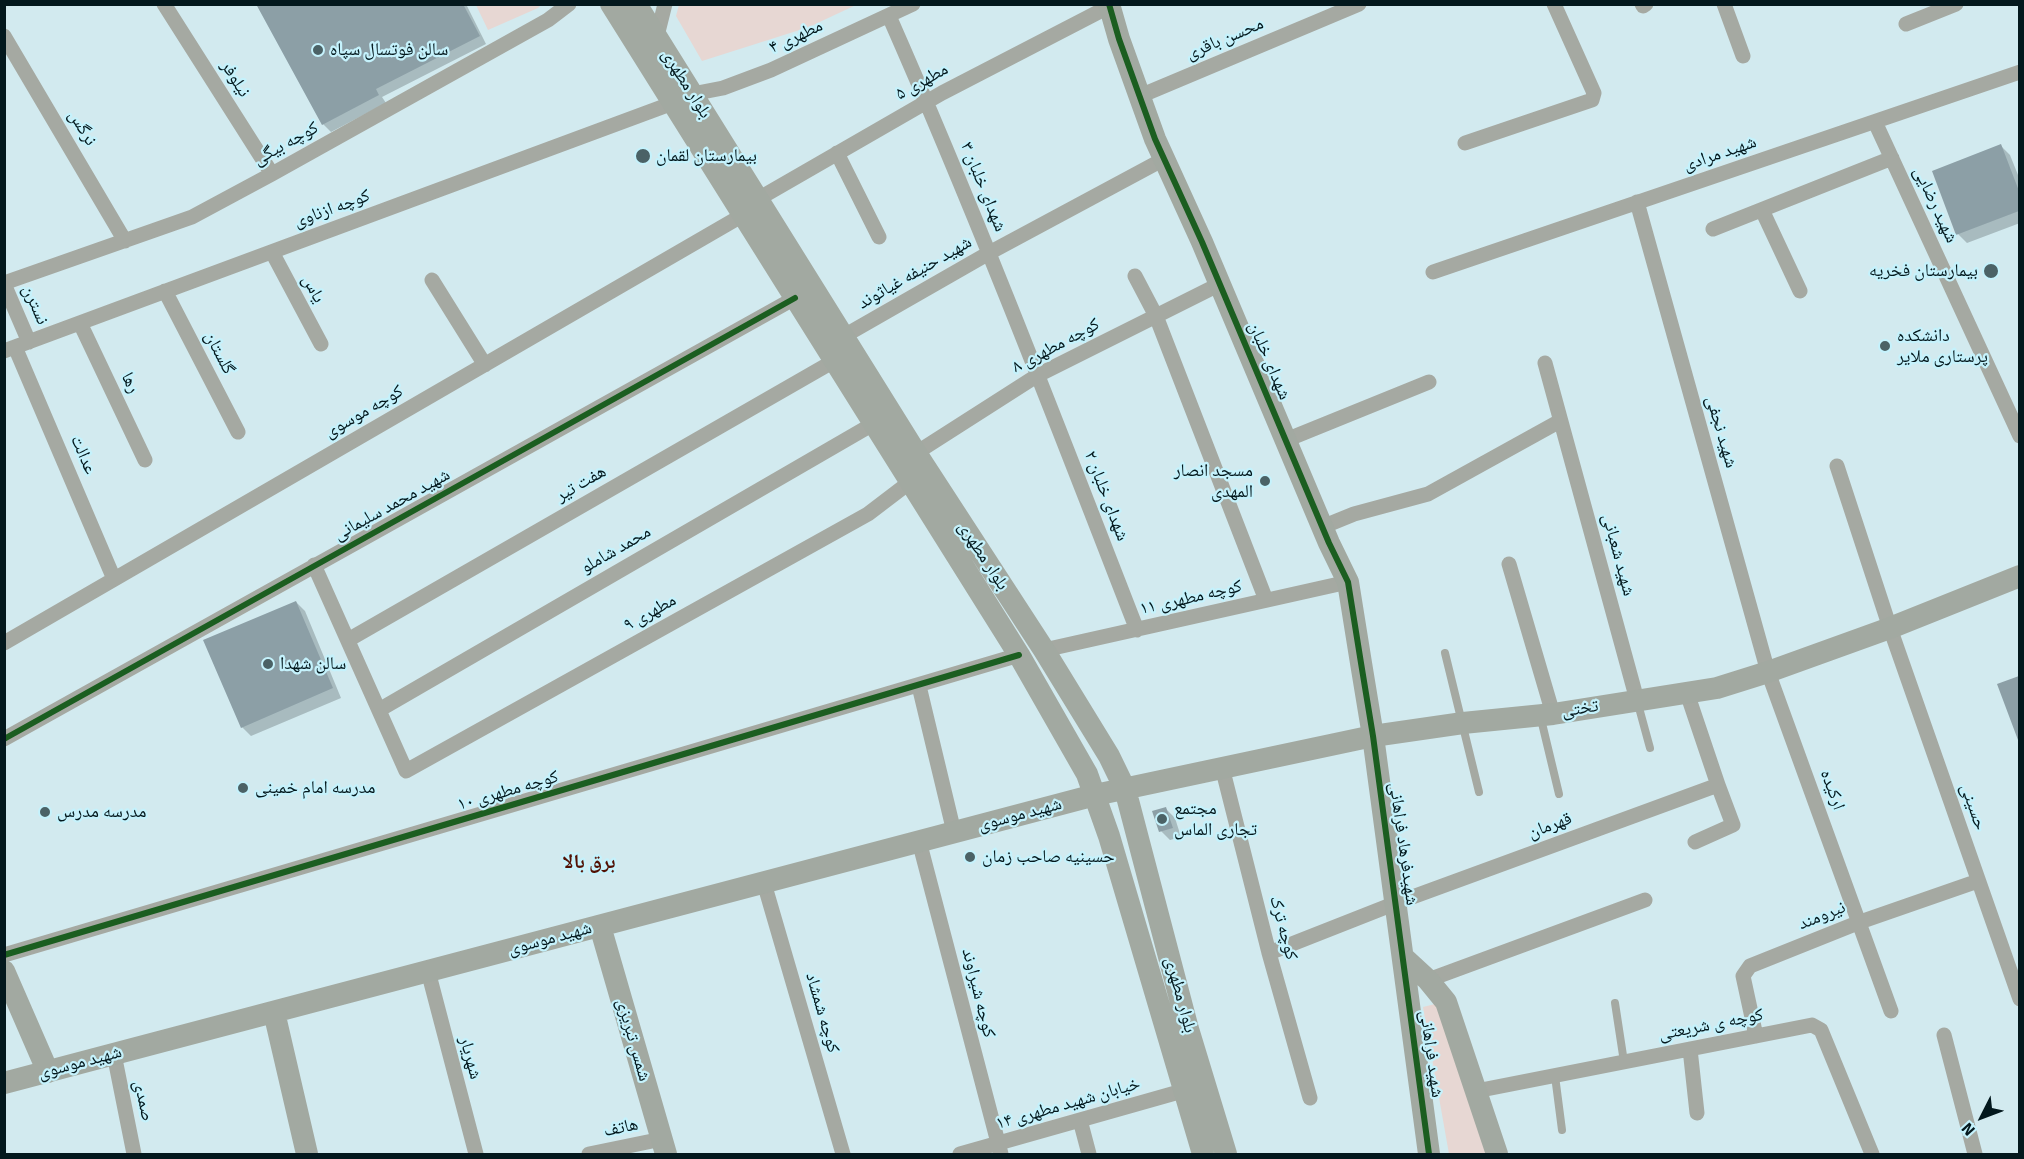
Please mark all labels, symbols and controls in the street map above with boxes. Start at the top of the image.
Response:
street label: محسن باقری [1183,13,1267,65]
street label: مطهری ۴ [766,15,826,59]
place label: سالن فوتسال سپاه [330,39,448,61]
marker: سالن فوتسال سپاه [311,43,325,57]
street label: بلوار مطهری [656,45,716,123]
street label: نیلوفر [215,57,255,101]
street label: مطهری ۵ [892,59,952,105]
street label: نرگس [63,106,101,150]
street label: کوچه بیگی [249,117,323,171]
street label: شهید مرادی [1681,131,1759,177]
street label: شهدای خلبان ۳ [955,139,1011,235]
place label: بیمارستان لقمان [656,145,757,167]
marker: بیمارستان لقمان [634,147,652,165]
street label: شهید رضایی [1908,163,1962,247]
street label: کوچه ازناوی [291,185,373,233]
street label: شهید حنیفه غیاثوند [854,232,976,314]
place label: بیمارستان فخریه [1869,260,1978,282]
marker: بیمارستان فخریه [1982,262,2000,280]
street label: یاس [297,271,329,307]
street label: نسترن [17,282,53,328]
street label: کوچه مطهری ۸ [1008,314,1104,378]
street label: شهدای خلبان [1243,319,1295,403]
place label: دانشکده پرستاری ملایر [1897,325,1988,368]
street label: گلستان [199,328,239,378]
marker: دانشکده پرستاری ملایر [1878,339,1892,353]
street label: رها [116,369,144,397]
street label: کوچه موسوی [321,381,407,443]
street label: شهید نجفی [1700,393,1742,471]
street label: عدالت [65,432,101,478]
street label: شهدای خلبان ۲ [1079,448,1133,544]
place label: مسجد انصار المهدی [1174,460,1253,502]
street label: هفت تیر [552,461,610,507]
street label: شهید محمد سلیمانی [330,464,454,546]
marker: مسجد انصار المهدی [1258,474,1272,488]
street label: شهید شعبانی [1597,512,1639,598]
street label: بلوار مطهری [953,518,1013,594]
street label: محمد شاملو [577,521,655,579]
street label: کوچه مطهری ۱۱ [1138,576,1244,620]
street label: مطهری ۹ [620,590,680,636]
place label: سالن شهدا [280,653,346,675]
marker: سالن شهدا [261,657,275,671]
street label: تختی [1560,695,1600,723]
street label: کوچه مطهری ۱۰ [455,766,561,816]
street label: ارکیده [1815,767,1849,813]
place label: مدرسه امام خمینی [255,777,375,799]
marker: مدرسه امام خمینی [236,781,250,795]
street label: شهیدفرهاد فراهانی [1384,781,1422,907]
street label: حسینی [1955,781,1991,833]
street label: شهید موسوی [976,793,1064,837]
place label: مجتمع تجاری الماس [1174,798,1257,840]
place label: مدرسه مدرس [57,801,147,823]
marker: مدرسه مدرس [38,805,52,819]
street label: قهرمان [1525,808,1575,844]
marker: مجتمع تجاری الماس [1155,812,1169,826]
place label: حسینیه صاحب زمان [982,846,1115,868]
marker: حسینیه صاحب زمان [963,850,977,864]
district label: برق بالا [562,851,616,875]
street label: کوچه ترک [1264,893,1302,963]
street label: نیرومند [1795,897,1849,935]
street label: شهید موسوی [506,917,594,961]
street label: کوچه شیراوند [956,946,1000,1040]
street label: بلوار مطهری [1160,955,1200,1035]
street label: کوچه شمشاد [800,970,844,1056]
street label: شمس تبریزی [611,996,655,1084]
street label: کوچه ی شریعتی [1657,1004,1765,1046]
street label: شهید فراهانی [1414,1009,1448,1099]
street label: شهریار [454,1034,486,1082]
street label: شهید موسوی [36,1041,124,1085]
street label: خیابان شهید مطهری ۱۴ [993,1073,1143,1135]
street label: صمدی [128,1079,158,1123]
north arrow [1952,1087,2012,1147]
street label: هاتف [602,1114,640,1142]
text: N [1957,1118,1980,1140]

